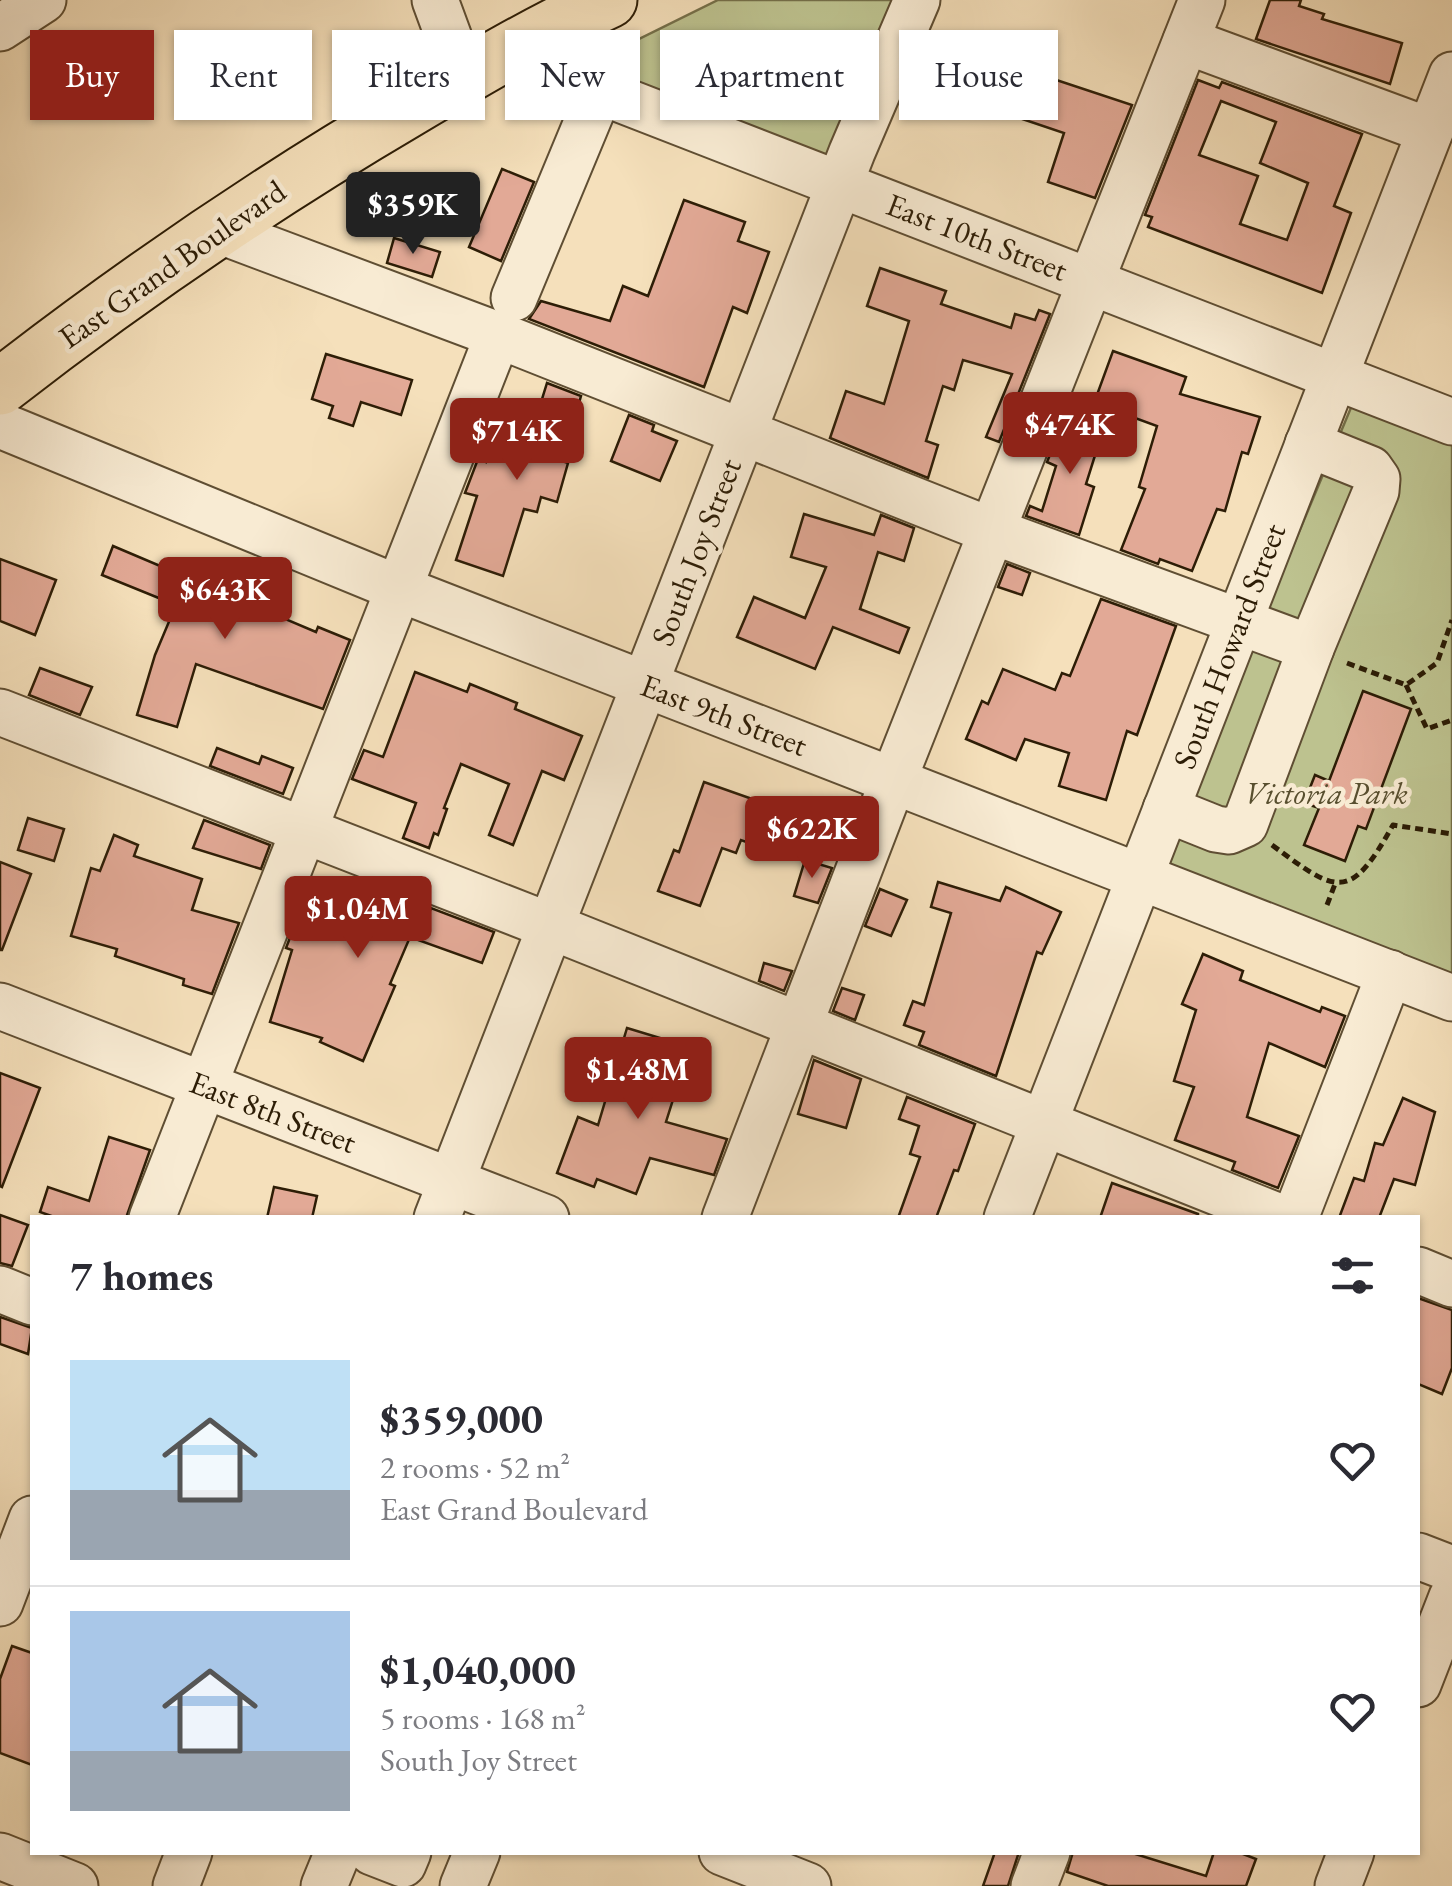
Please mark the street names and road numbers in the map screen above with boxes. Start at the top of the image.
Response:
street label: East Grand Boulevard [50,170,294,358]
street label: East 10th Street [880,183,1074,291]
street label: South Joy Street [641,452,751,652]
street label: South Howard Street [1163,517,1295,775]
street label: East 9th Street [635,664,813,766]
street label: East 8th Street [184,1061,362,1163]

